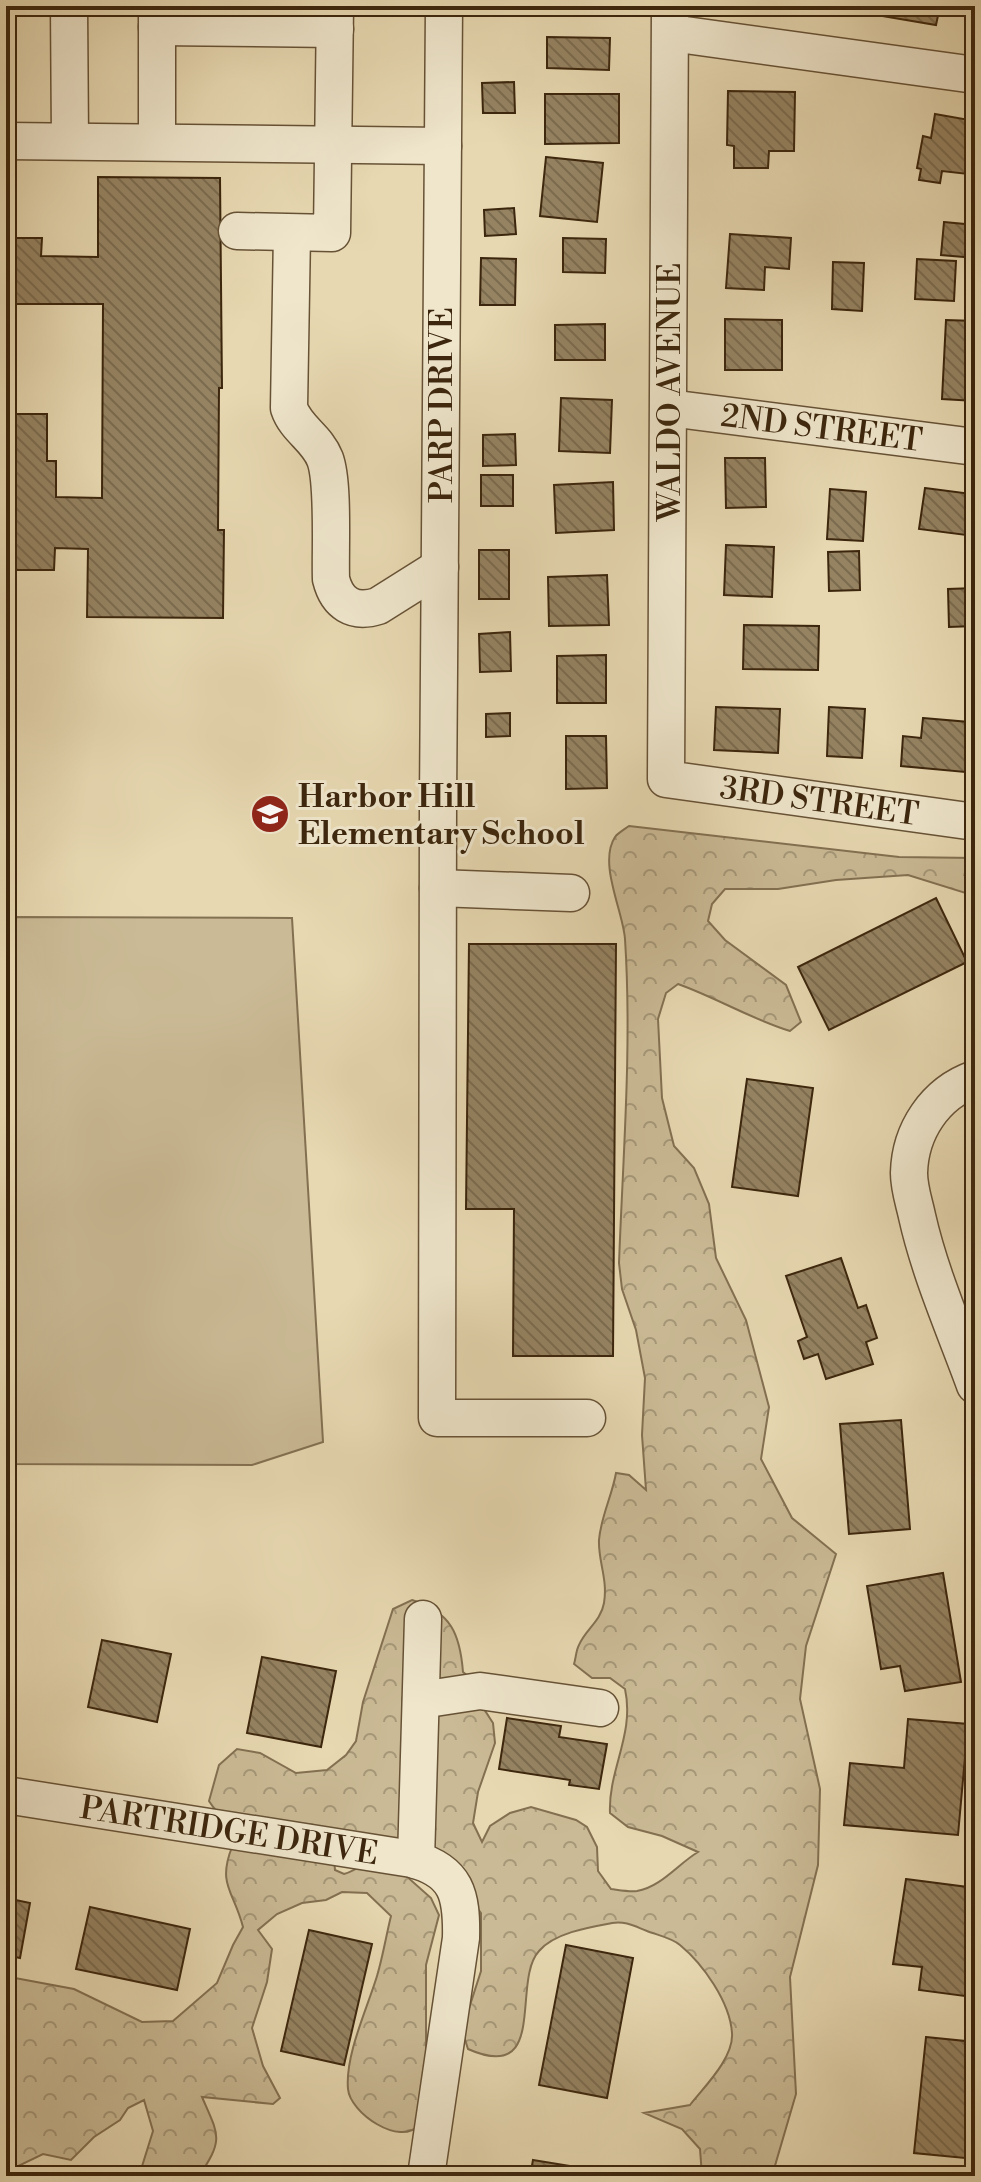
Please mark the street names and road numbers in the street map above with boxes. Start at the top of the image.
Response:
street label: WALDO AVENUE [650,263,690,522]
street label: PARP DRIVE [422,307,462,503]
street label: 2ND STREET [719,396,925,461]
street label: 3RD STREET [717,768,921,835]
street label: PARTRIDGE DRIVE [77,1788,381,1874]

